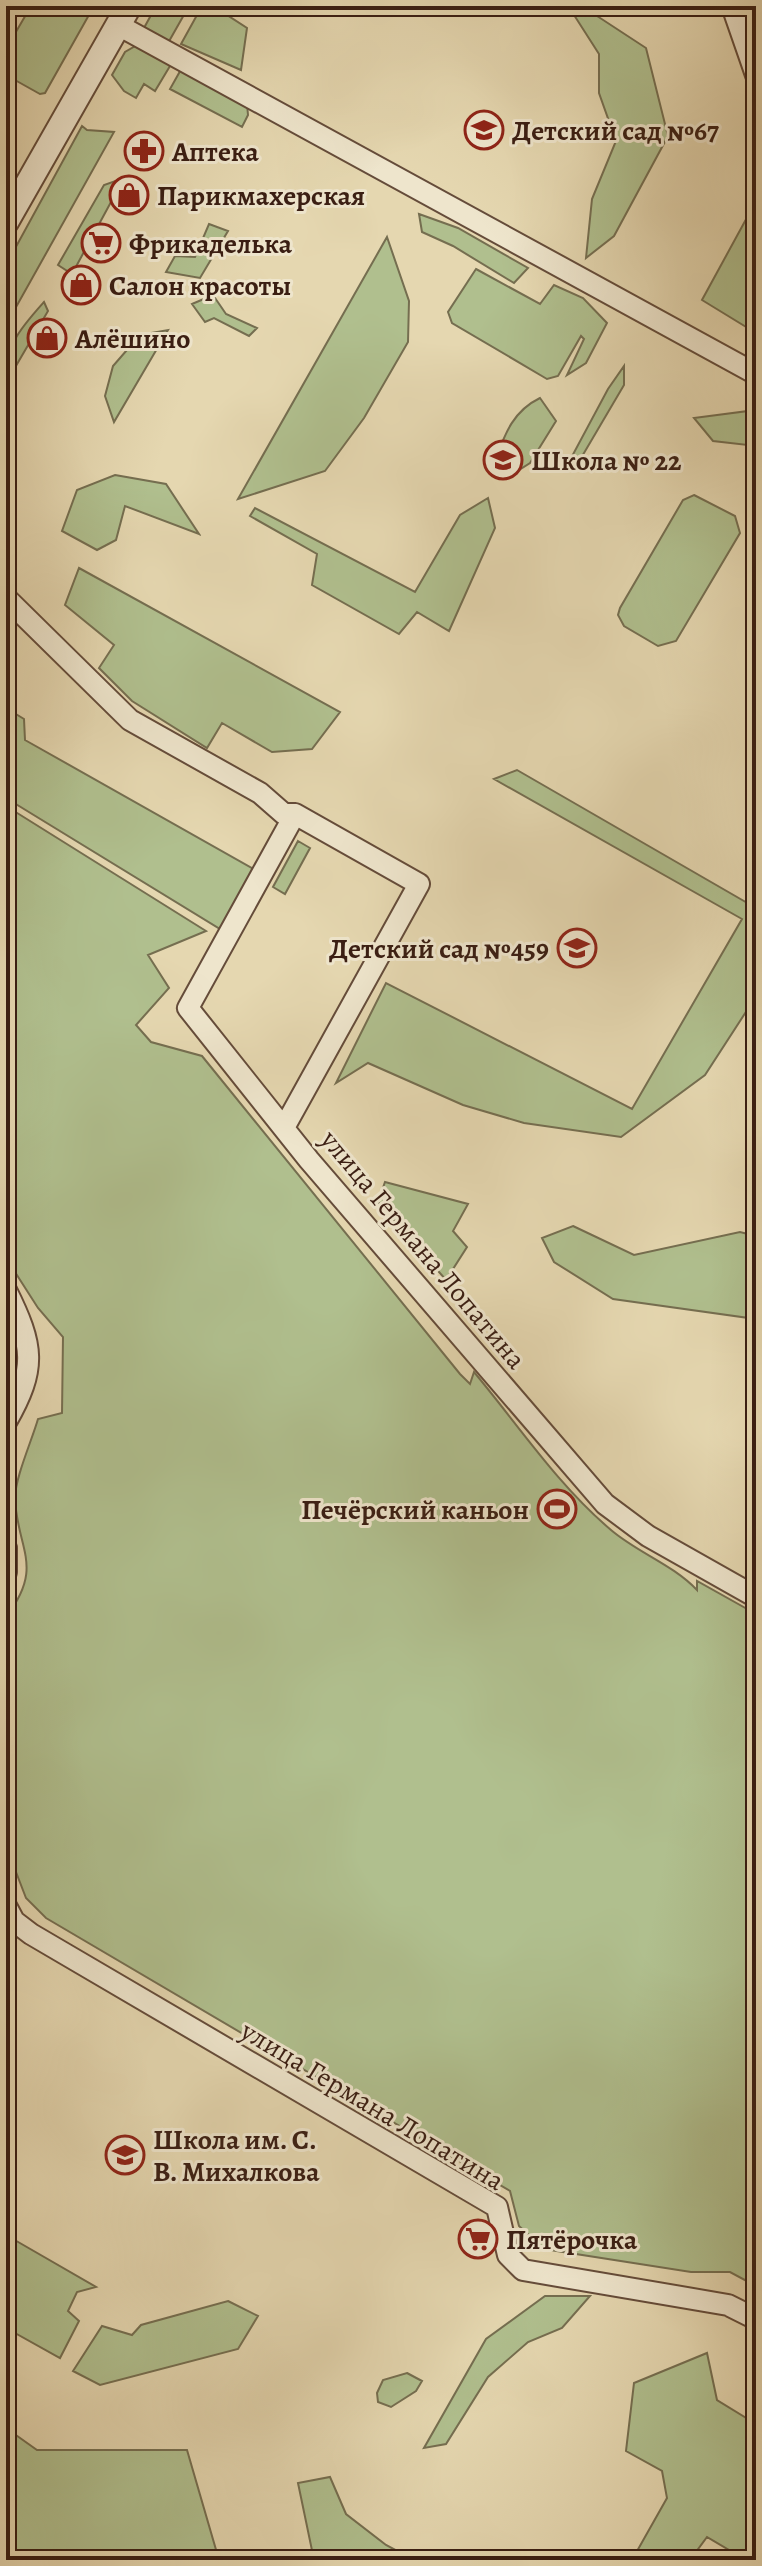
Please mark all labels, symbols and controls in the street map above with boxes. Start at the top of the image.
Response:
school or university icon: Детский сад №67 [463,109,505,151]
place label: Детский сад №67 [512,112,719,150]
pharmacy icon: Аптека [123,130,165,172]
place label: Аптека [171,133,260,171]
shop icon: Парикмахерская [108,174,150,216]
place label: Парикмахерская [157,177,365,215]
supermarket icon: Фрикаделька [80,222,122,264]
place label: Фрикаделька [129,225,293,263]
shop icon: Салон красоты [60,264,102,306]
place label: Салон красоты [109,267,291,305]
shop icon: Алёшино [26,317,68,359]
place label: Алёшино [74,320,190,358]
school or university icon: Школа № 22 [482,439,524,481]
place label: Школа № 22 [531,442,682,480]
school or university icon: Детский сад №459 [556,927,598,969]
place label: Детский сад №459 [329,930,549,968]
street label: улица Германа Лопатина [311,1121,535,1377]
sports icon: Печёрский каньон [536,1488,578,1530]
place label: Печёрский каньон [301,1491,529,1529]
street label: улица Германа Лопатина [233,2011,512,2200]
place label: Школа им. С. В. Михалкова [153,2121,320,2191]
school or university icon: Школа им. С. В. Михалкова [104,2134,146,2176]
supermarket icon: Пятёрочка [457,2218,499,2260]
place label: Пятёрочка [506,2221,638,2259]

